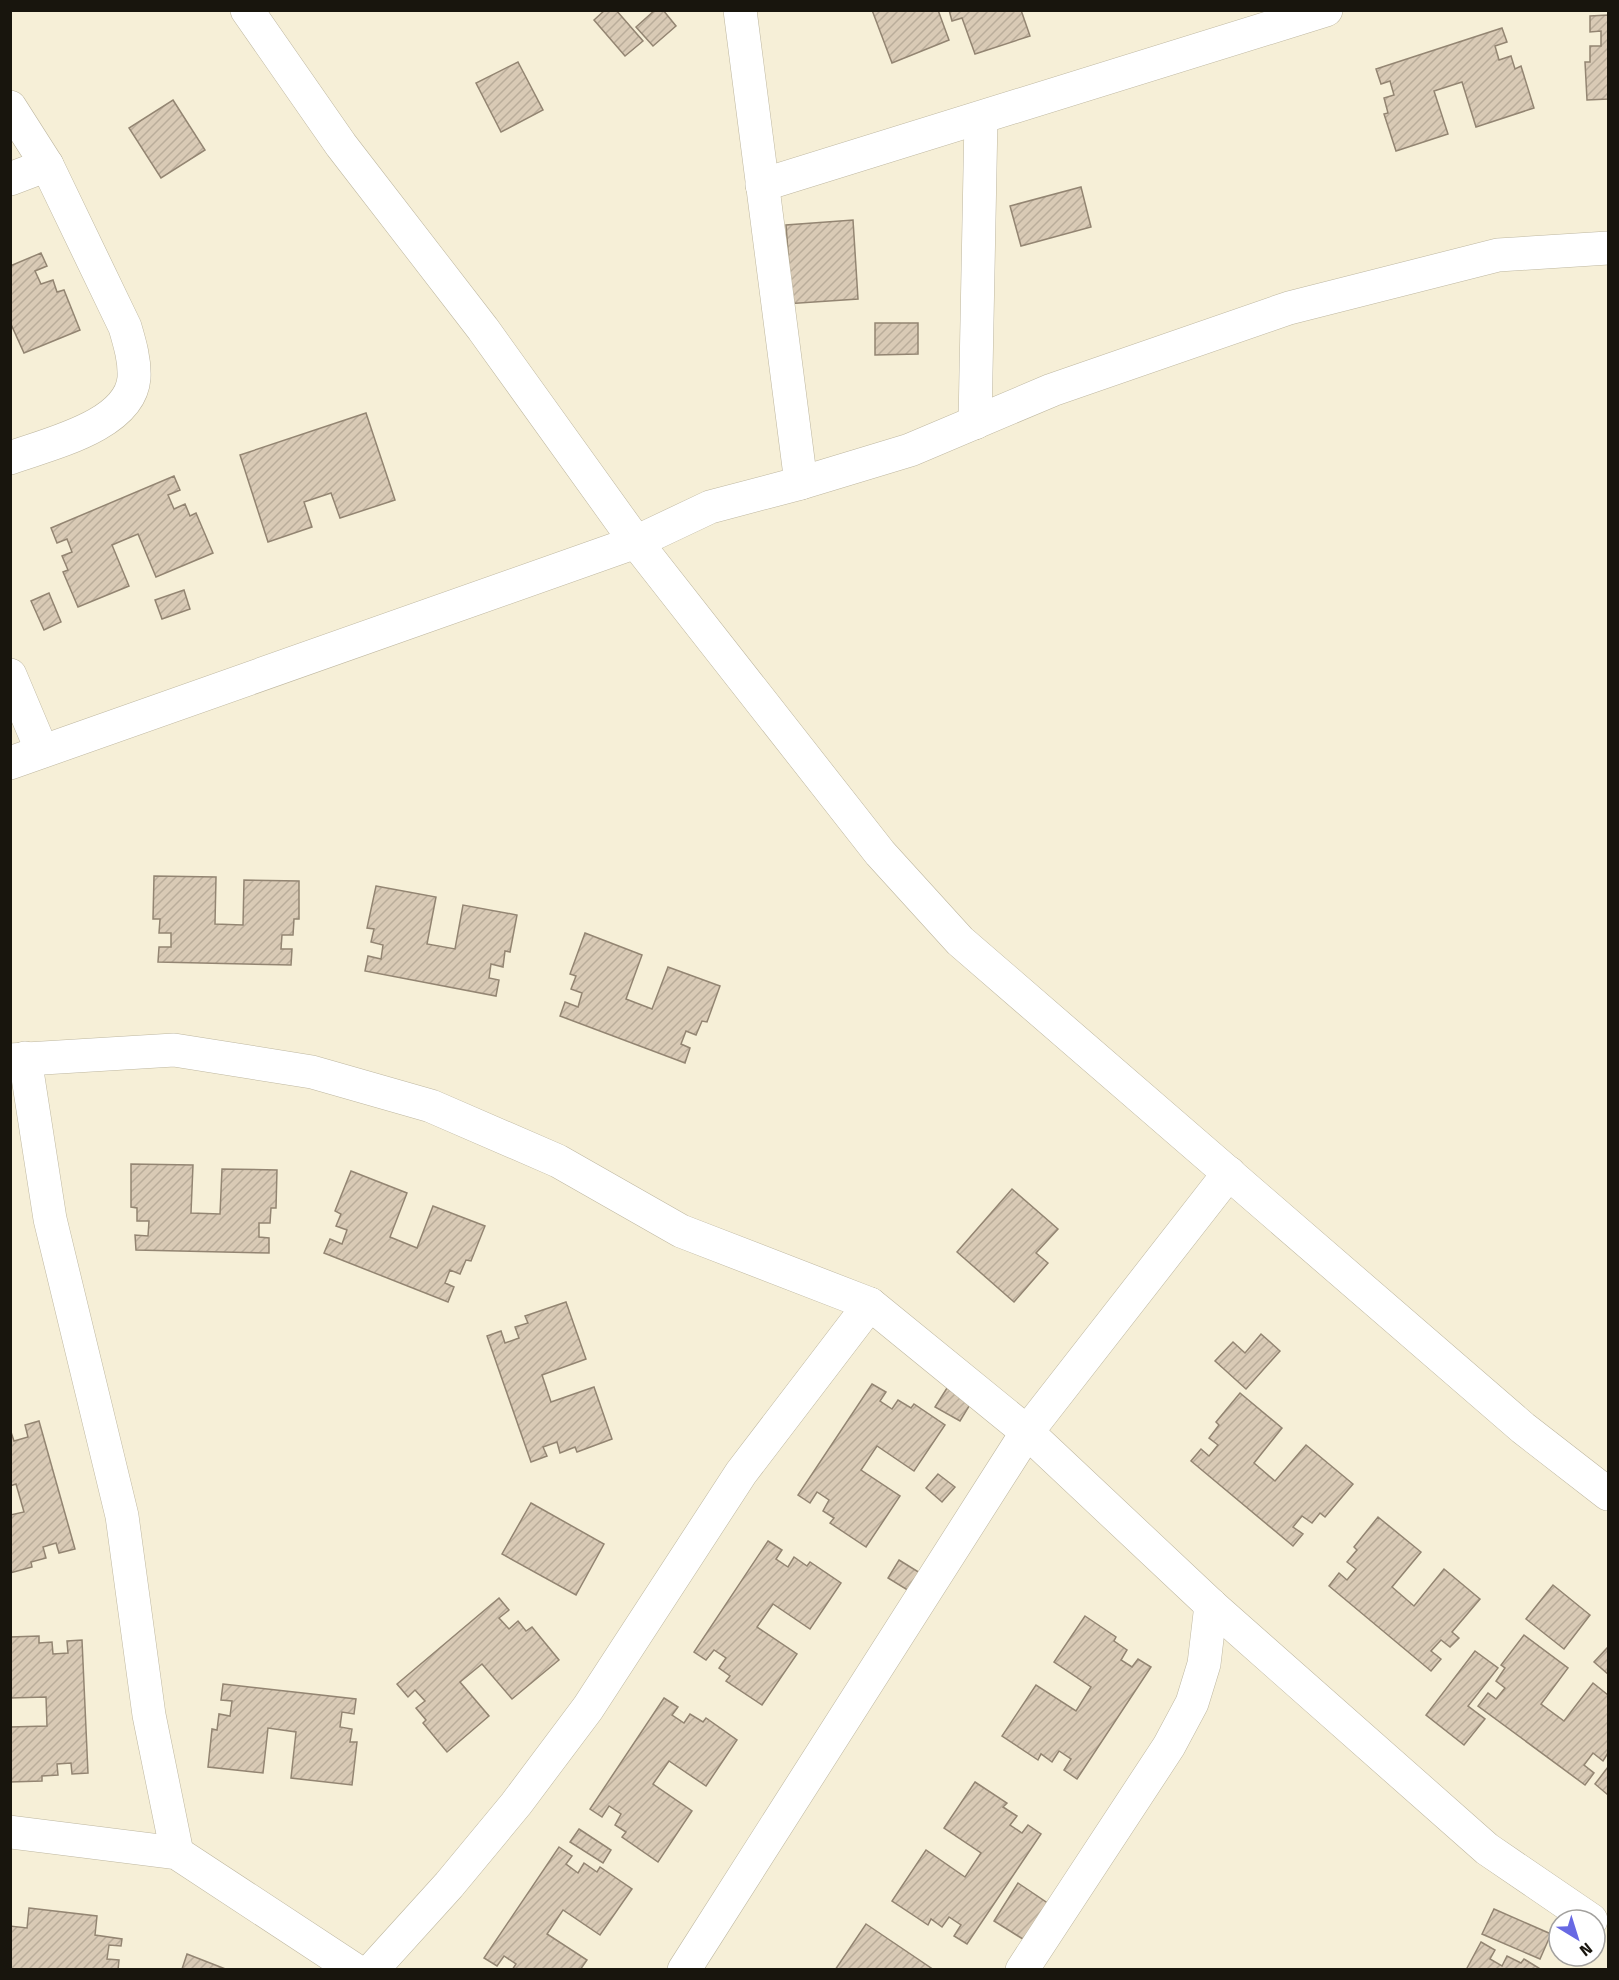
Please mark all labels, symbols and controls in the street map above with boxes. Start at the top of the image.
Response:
north arrow [1547,1908,1607,1968]
text: N [1576,1939,1596,1960]

